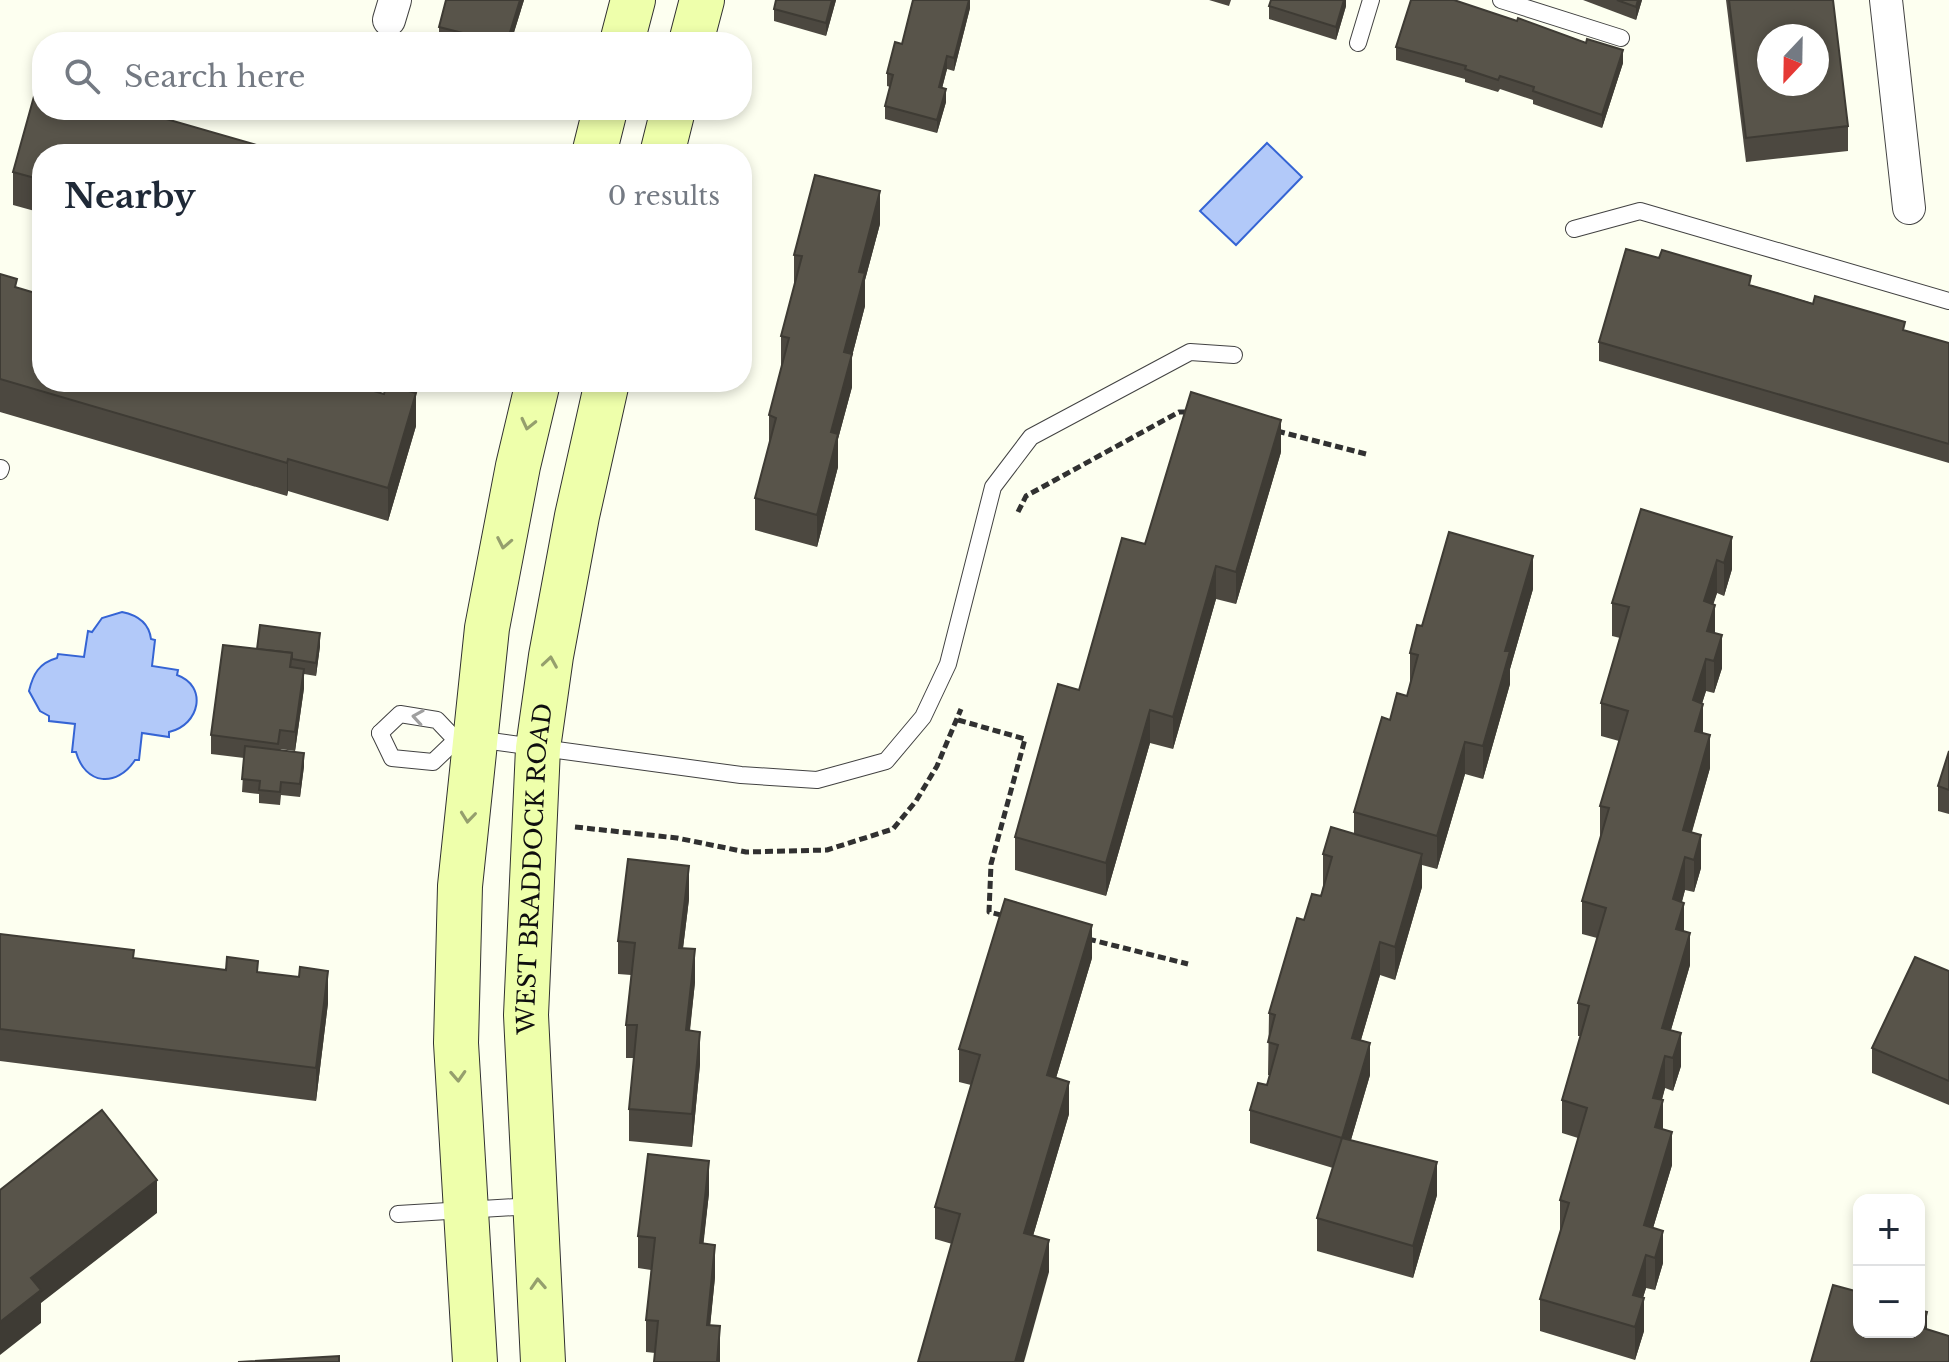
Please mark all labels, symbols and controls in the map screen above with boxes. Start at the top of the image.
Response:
north arrow [1757,24,1829,96]
search box [32,32,752,120]
icon: search [60,54,104,98]
text: Search here [124,58,305,95]
text: Nearby [64,175,196,217]
text: 0 results [608,180,720,212]
one-way arrow [520,417,537,431]
one-way arrow [496,536,513,550]
one-way arrow [541,655,558,668]
street label: WEST BRADDOCK ROAD [511,701,558,1036]
one-way arrow [411,709,425,726]
one-way arrow [459,811,476,824]
one-way arrow [450,1070,467,1083]
map controls [1853,1194,1925,1338]
button: + [1853,1194,1925,1266]
button: − [1853,1266,1925,1338]
one-way arrow [530,1277,547,1290]

